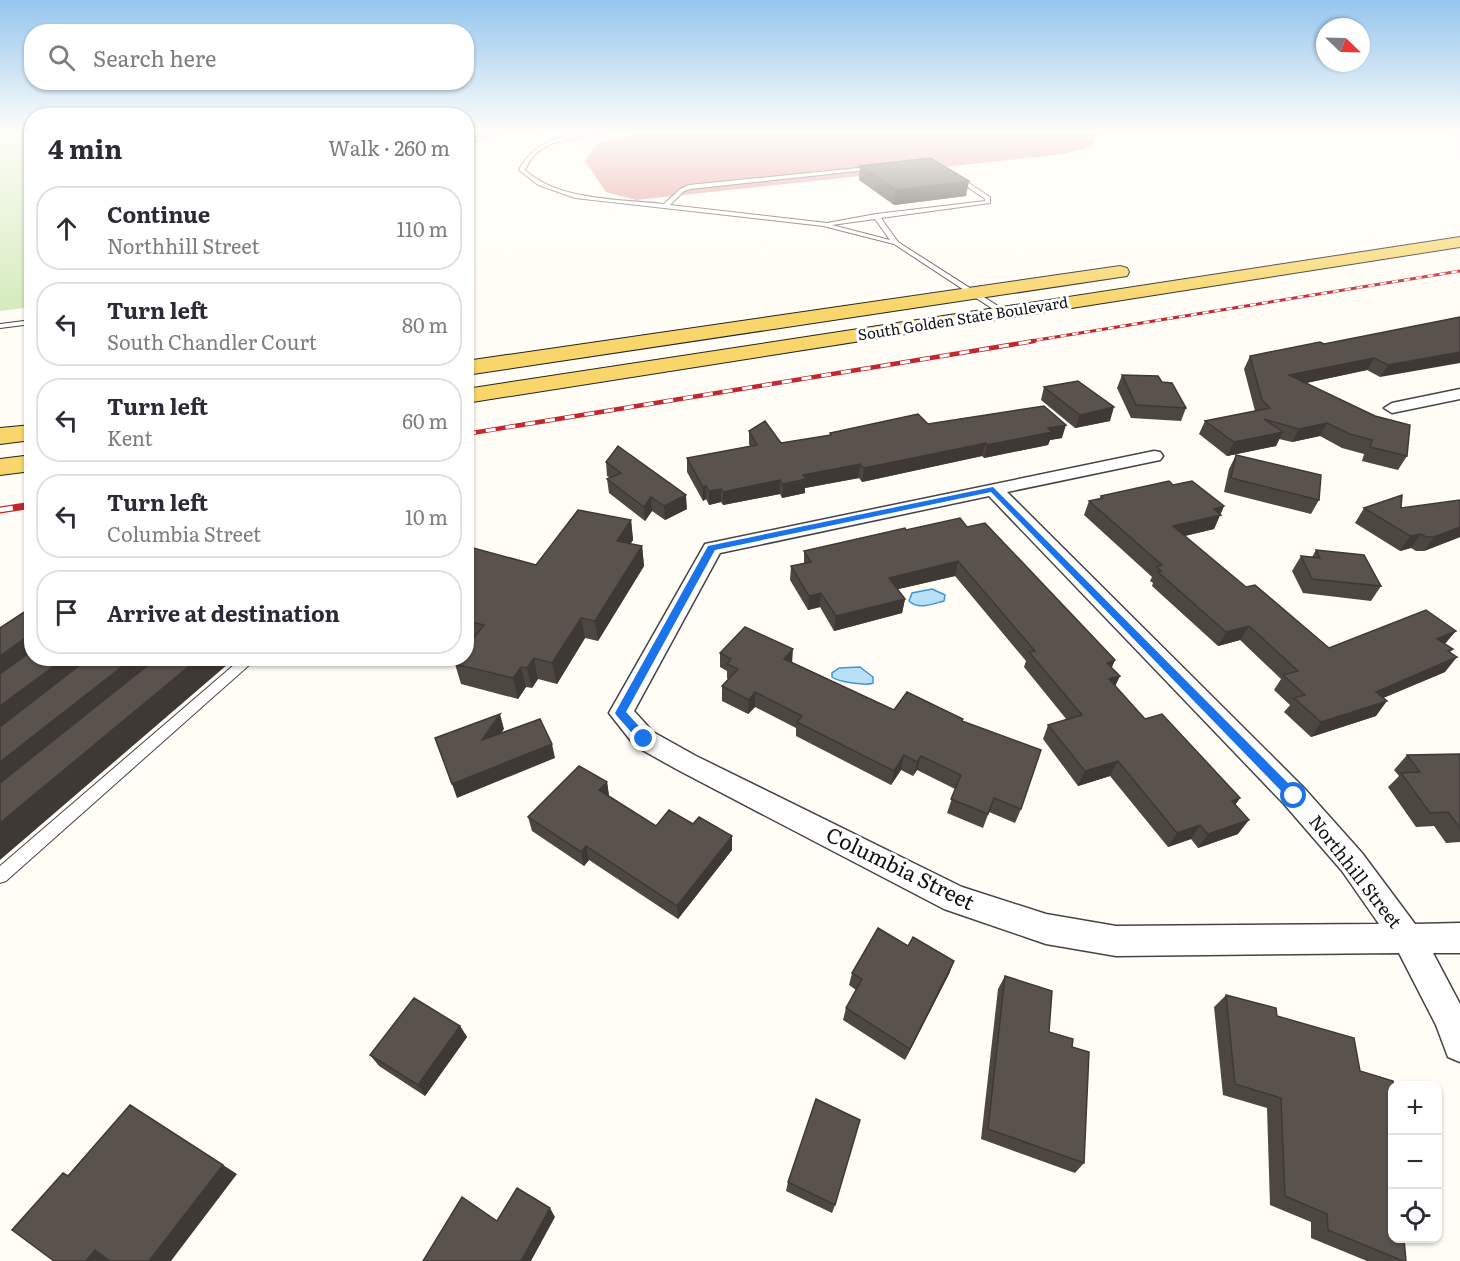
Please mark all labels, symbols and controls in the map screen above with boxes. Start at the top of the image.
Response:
north arrow [1316,18,1370,72]
search box [24,24,474,90]
icon: search [45,41,78,74]
text: Search here [93,41,216,74]
text: 4 min [48,128,122,167]
text: Walk · 260 m [328,132,450,162]
text: Continue [107,197,210,230]
icon: ahead [50,212,83,245]
text: 110 m [397,213,448,243]
text: Northhill Street [107,230,260,260]
street label: South Golden State Boulevard [856,290,1069,345]
text: Turn left [107,293,208,326]
icon: left [50,308,83,341]
text: 80 m [402,309,448,339]
text: South Chandler Court [107,326,317,356]
text: Turn left [107,389,208,422]
icon: left [50,404,83,437]
text: 60 m [402,405,448,435]
text: Kent [107,422,153,452]
text: Turn left [107,485,208,518]
icon: left [50,500,83,533]
text: 10 m [405,501,448,531]
text: Columbia Street [107,518,261,548]
icon: arrive [50,596,83,629]
text: Arrive at destination [107,596,340,629]
route end [630,725,656,751]
route start [1280,782,1306,808]
street label: Northhill Street [1303,809,1410,934]
street label: Columbia Street [822,817,981,916]
map controls [1388,1081,1442,1243]
button: + [1388,1081,1442,1135]
button: − [1388,1135,1442,1189]
button: locate [1388,1189,1442,1243]

